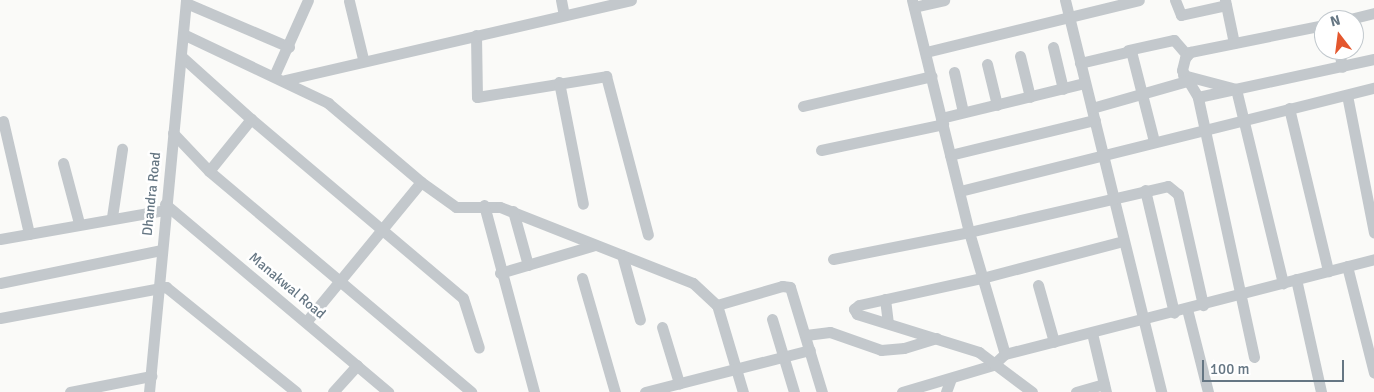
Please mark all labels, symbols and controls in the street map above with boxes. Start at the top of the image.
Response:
north arrow [1314,10,1364,60]
text: N [1328,12,1342,30]
street label: Dhandra Road [139,151,165,237]
street label: Manakwal Road [245,249,329,323]
scale bar [1204,350,1346,382]
text: 100 m [1210,360,1250,378]

